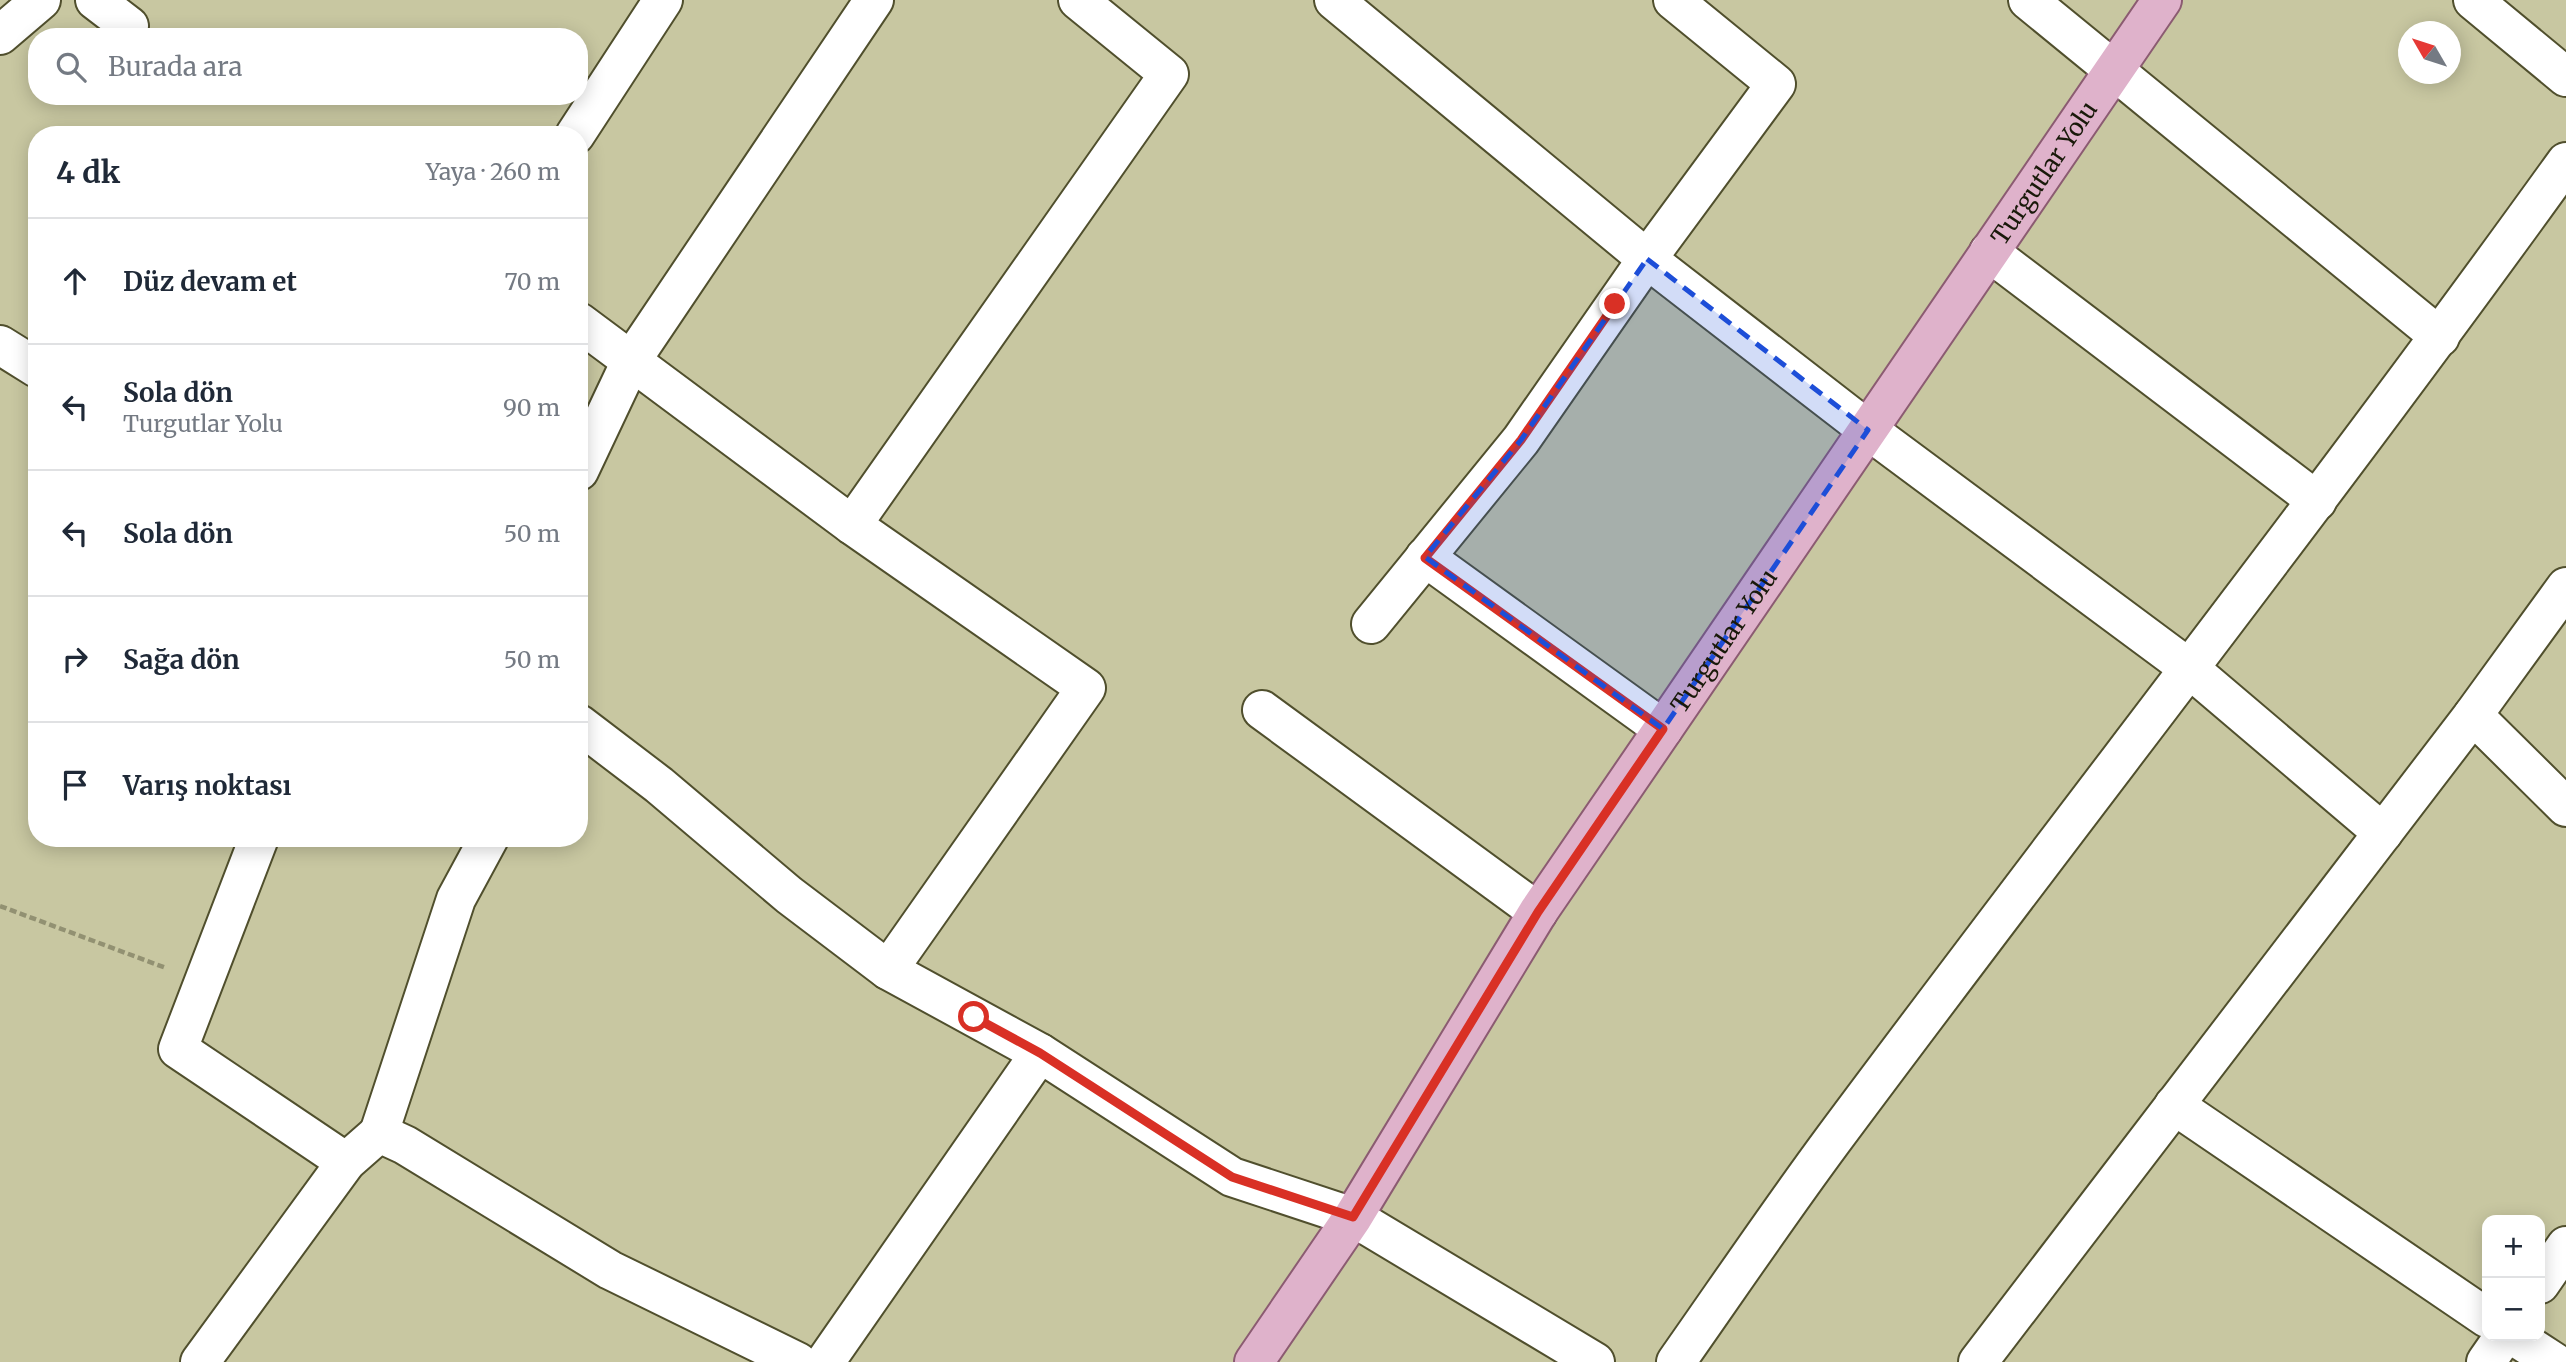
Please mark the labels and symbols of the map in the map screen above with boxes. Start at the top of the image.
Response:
north arrow [2398,21,2461,84]
street label: Turgutlar Yolu [1984,95,2104,250]
route end [1599,288,1630,319]
street label: Turgutlar Yolu [1664,563,1784,718]
route start [958,1001,989,1032]

